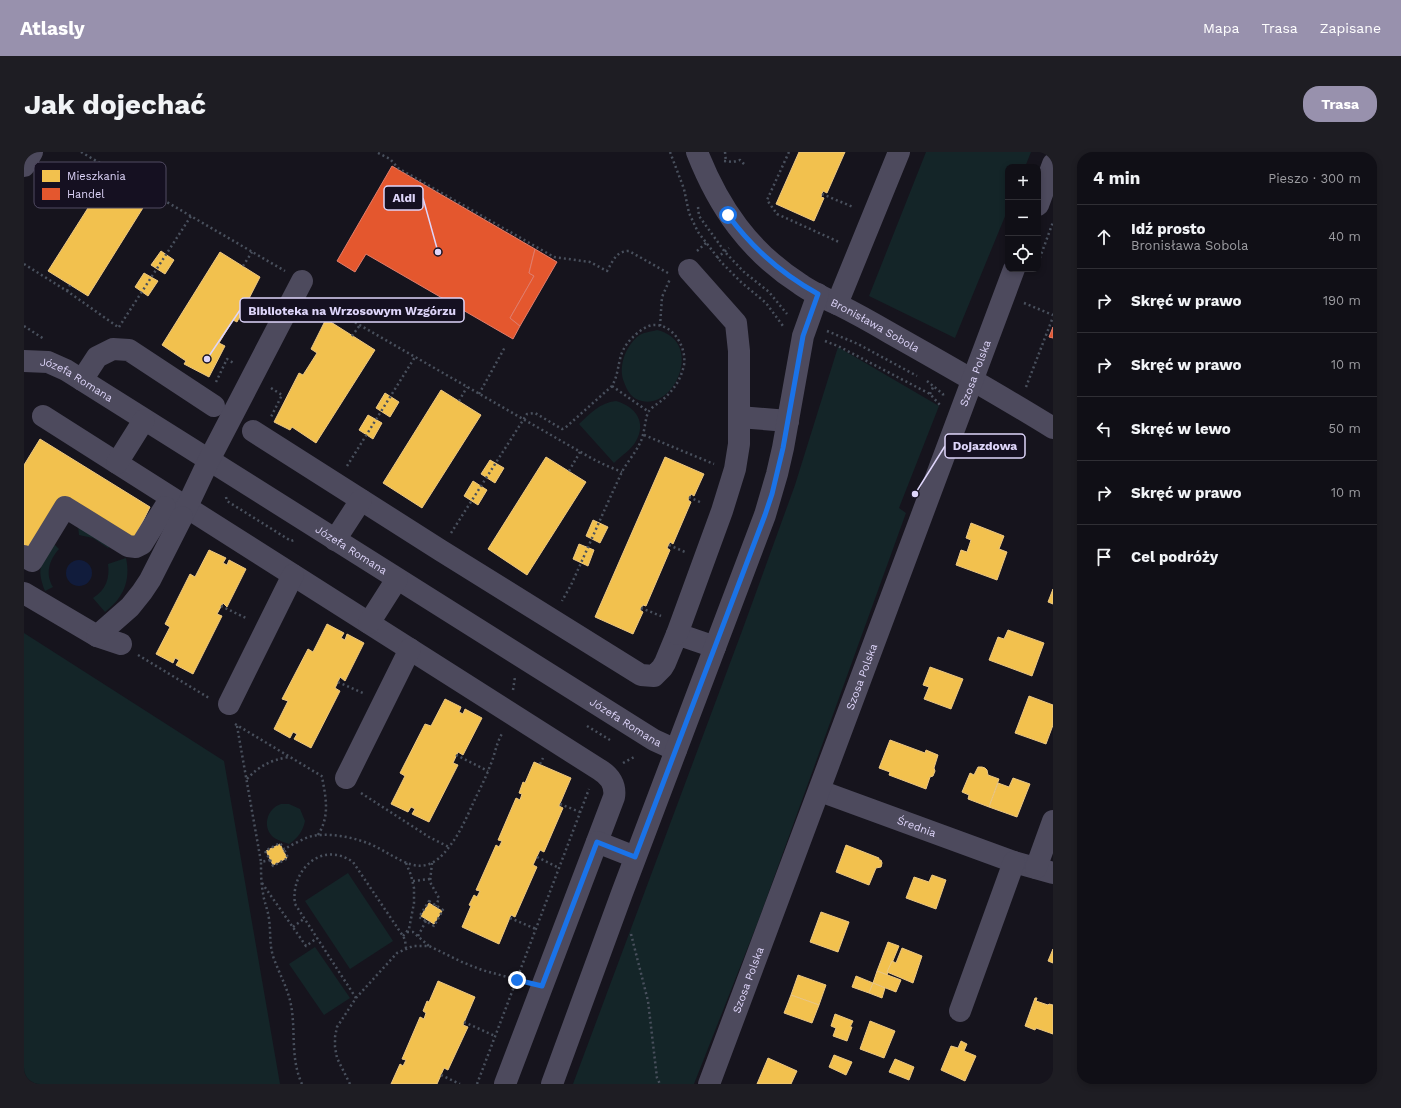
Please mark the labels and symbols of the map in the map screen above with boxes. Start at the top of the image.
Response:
legend [34,162,166,208]
text: Mieszkania [67,170,126,183]
callout: Aldi [384,186,423,210]
text: Handel [67,188,105,201]
text: Aldi [392,191,416,205]
route start [719,206,737,224]
street label: Bronisława Sobola [829,295,922,355]
callout: Biblioteka na Wrzosowym Wzgórzu [240,298,464,322]
text: Biblioteka na Wrzosowym Wzgórzu [248,304,456,318]
street label: Szosa Polska [957,338,993,408]
street label: Józefa Romana [40,355,115,404]
callout: Dojazdowa [945,434,1025,458]
text: Dojazdowa [953,439,1017,453]
street label: Józefa Romana [313,522,390,577]
street label: Szosa Polska [843,642,880,712]
street label: Józefa Romana [588,695,664,749]
street label: Średnia [895,812,938,839]
street label: Szosa Polska [730,945,766,1015]
route end [508,971,526,989]

